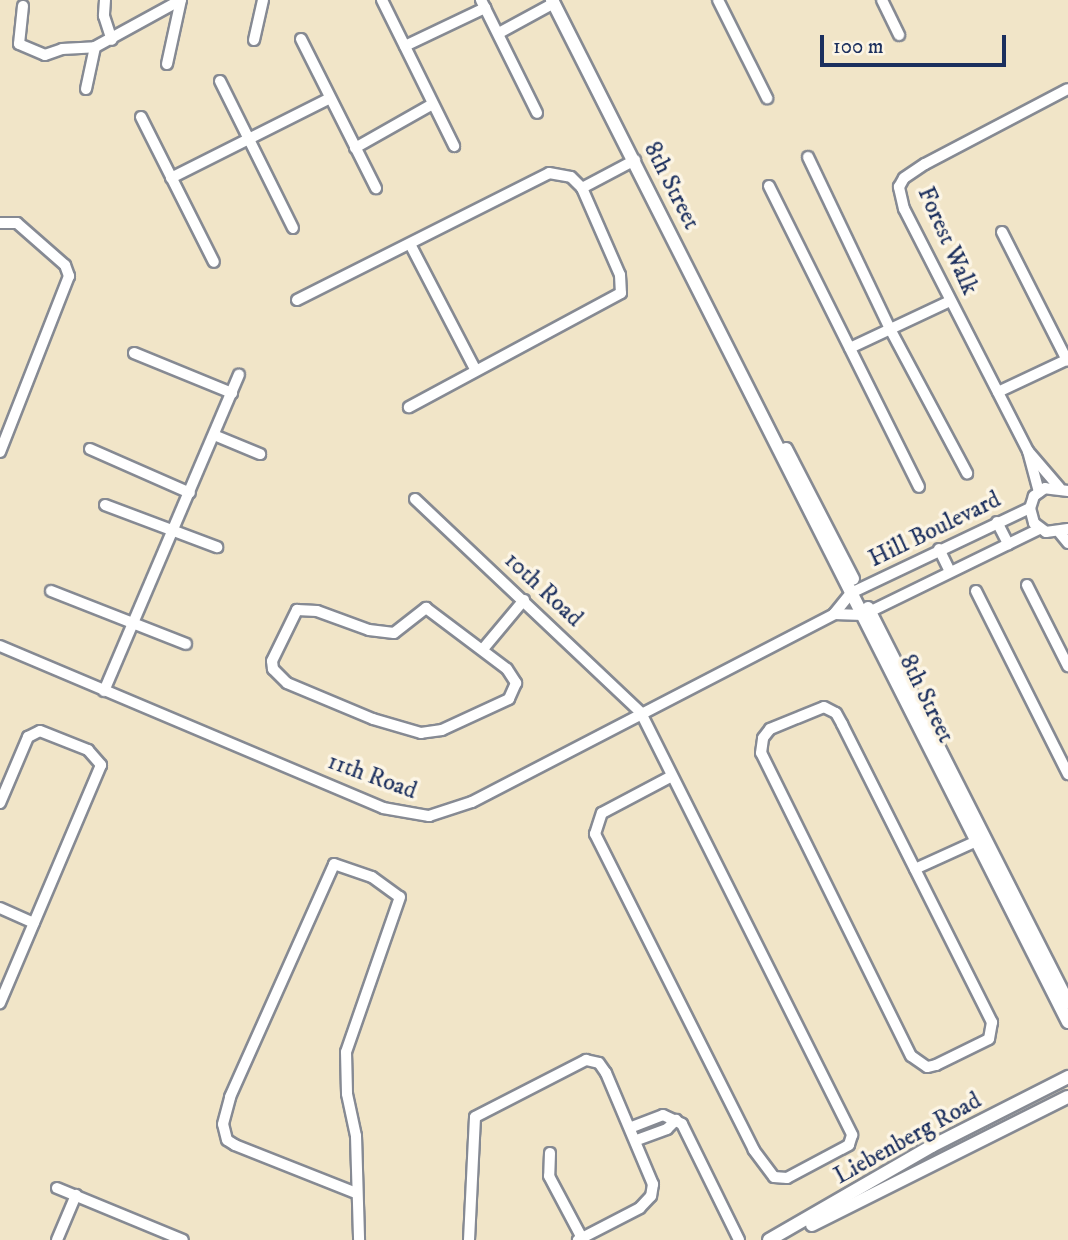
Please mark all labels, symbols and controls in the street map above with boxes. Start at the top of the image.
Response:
scale bar [823,21,1009,65]
text: 100 m [833,34,884,60]
street label: 8th Street [637,137,705,235]
street label: Forest Walk [910,183,984,299]
street label: Hill Boulevard [864,486,1006,574]
street label: 10th Road [498,546,588,634]
street label: 8th Street [892,650,960,748]
street label: 11th Road [324,748,420,806]
street label: Liebenberg Road [829,1087,987,1191]

